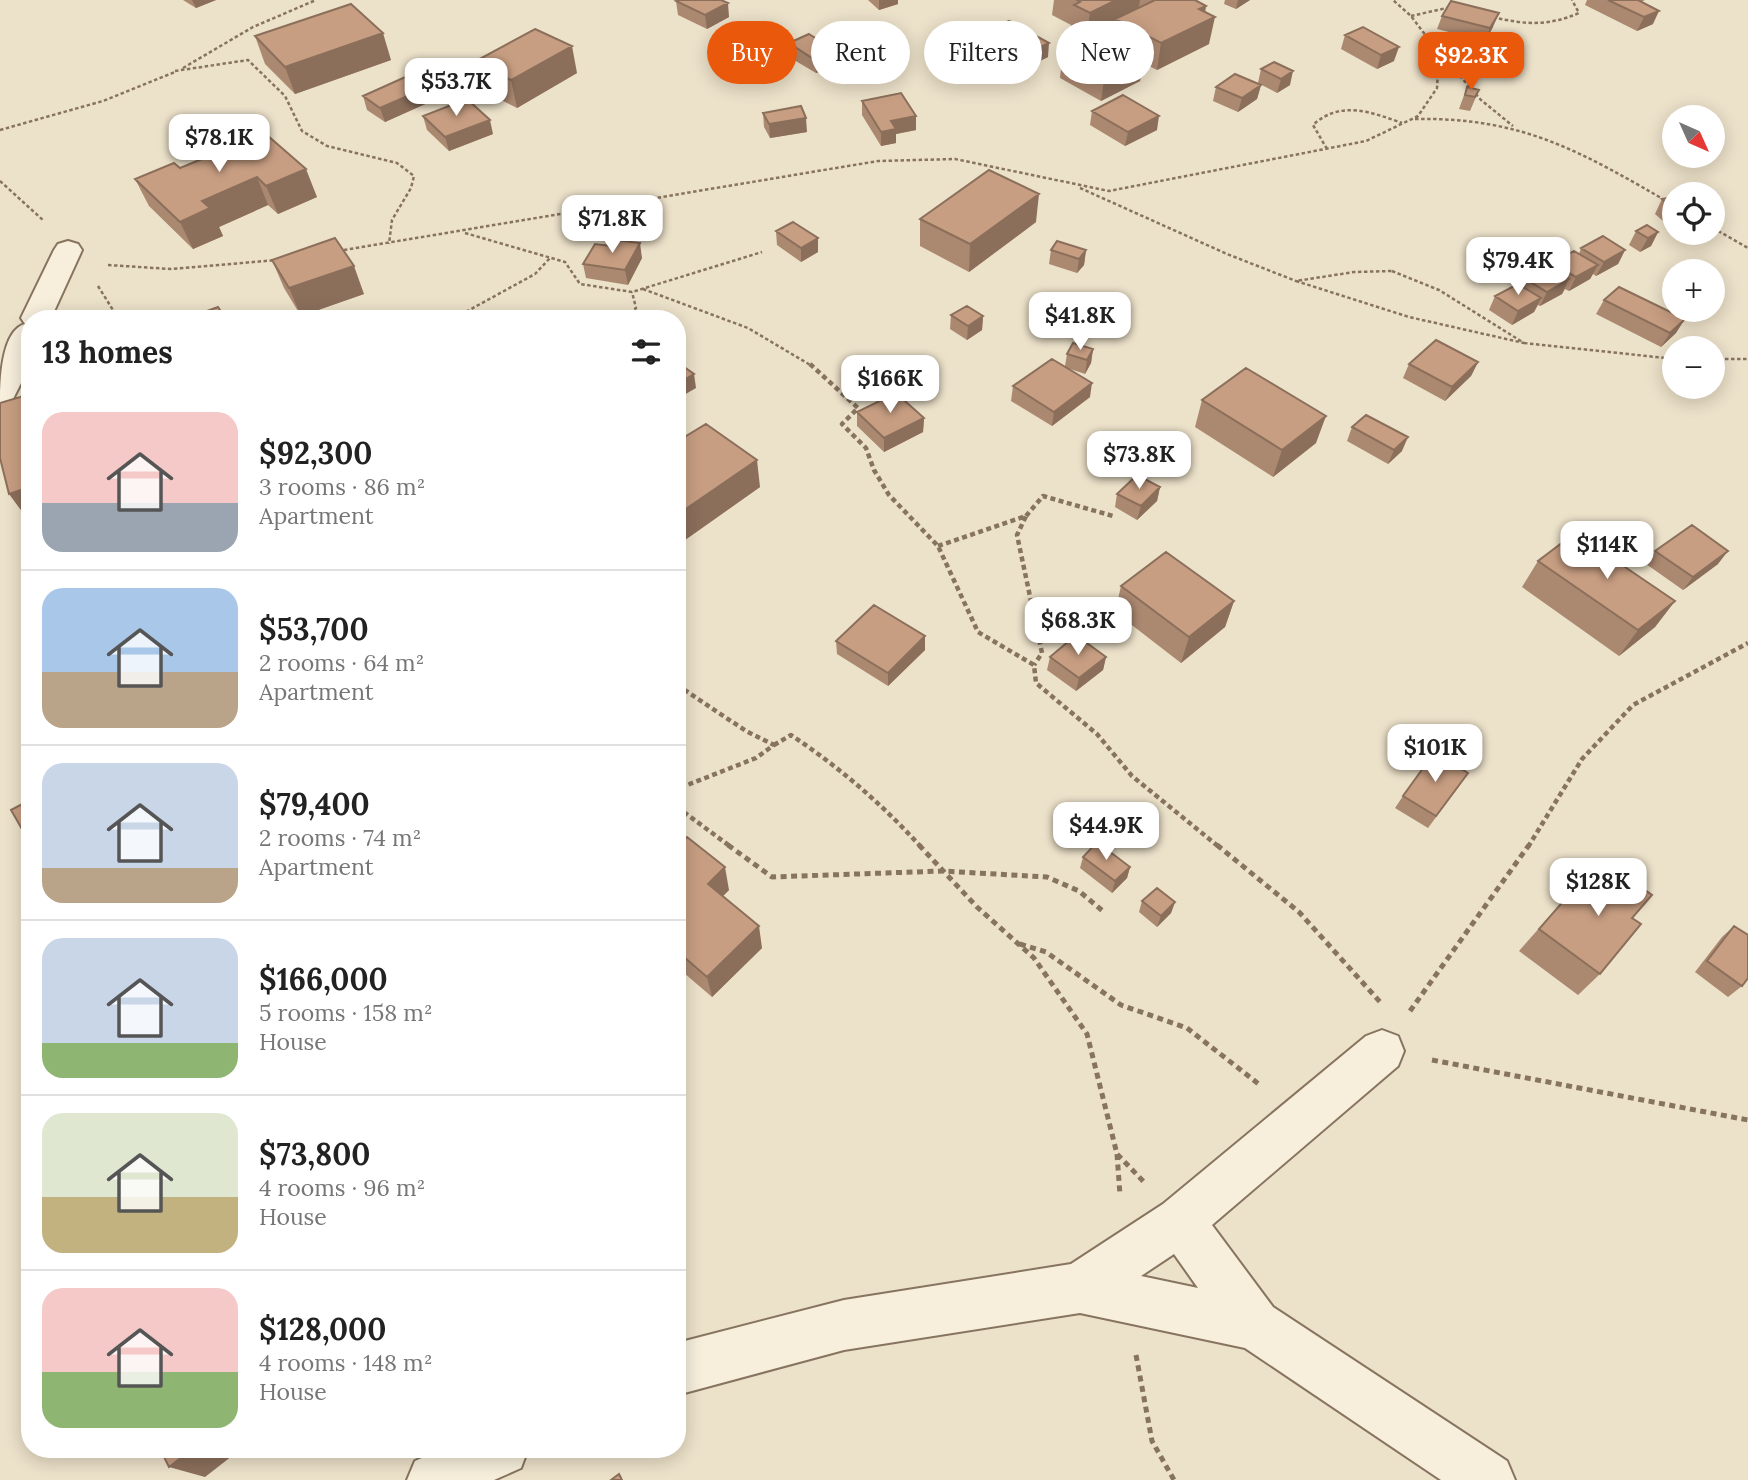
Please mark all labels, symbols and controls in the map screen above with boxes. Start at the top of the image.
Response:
chip: Buy [707,21,797,84]
chip: Rent [811,21,910,84]
chip: Filters [924,21,1042,84]
chip: New [1056,21,1154,84]
pin: $92.3K [1414,32,1528,92]
text: $92.3K [1434,40,1508,69]
pin: $53.7K [399,58,513,118]
text: $53.7K [421,66,491,95]
north arrow [1662,105,1726,168]
map controls [1662,105,1725,399]
pin: $78.1K [162,114,276,174]
text: $78.1K [185,122,253,151]
button: locate [1662,182,1725,245]
pin: $71.8K [555,196,669,255]
text: $71.8K [578,203,646,232]
pin: $79.4K [1461,238,1575,297]
text: $79.4K [1482,245,1554,274]
button: + [1662,259,1725,322]
pin: $41.8K [1023,292,1137,352]
text: $41.8K [1045,300,1115,329]
text: 13 homes [42,333,173,371]
icon: filters [627,333,665,371]
button: − [1662,336,1725,399]
pin: $166K [841,356,939,415]
text: $166K [857,363,923,392]
pin: $73.8K [1082,432,1196,491]
text: $92,300 [259,434,372,472]
text: $73.8K [1103,439,1175,468]
icon: home [98,440,182,524]
text: 3 rooms · 86 m² [259,472,425,501]
text: Apartment [259,501,374,530]
pin: $114K [1558,522,1656,581]
text: $114K [1576,529,1638,558]
pin: $68.3K [1021,598,1135,657]
text: $68.3K [1041,605,1115,634]
text: $53,700 [259,610,369,648]
icon: home [98,616,182,700]
text: 2 rooms · 64 m² [259,648,424,677]
text: Apartment [259,677,374,706]
pin: $101K [1386,724,1484,784]
text: $101K [1403,732,1467,761]
text: $79,400 [259,785,370,823]
icon: home [98,791,182,875]
pin: $44.9K [1049,802,1163,862]
text: $44.9K [1069,810,1143,839]
text: 2 rooms · 74 m² [259,823,421,852]
text: Apartment [259,852,374,881]
pin: $128K [1549,858,1647,918]
text: $128K [1566,866,1630,895]
text: $166,000 [259,960,388,998]
icon: home [98,966,182,1050]
text: 5 rooms · 158 m² [259,998,433,1027]
text: House [259,1027,327,1056]
text: $73,800 [259,1135,370,1173]
icon: home [98,1141,182,1225]
text: 4 rooms · 96 m² [259,1173,425,1202]
text: House [259,1202,327,1231]
text: $128,000 [259,1310,386,1348]
icon: home [98,1316,182,1400]
text: 4 rooms · 148 m² [259,1348,433,1377]
text: House [259,1377,327,1406]

